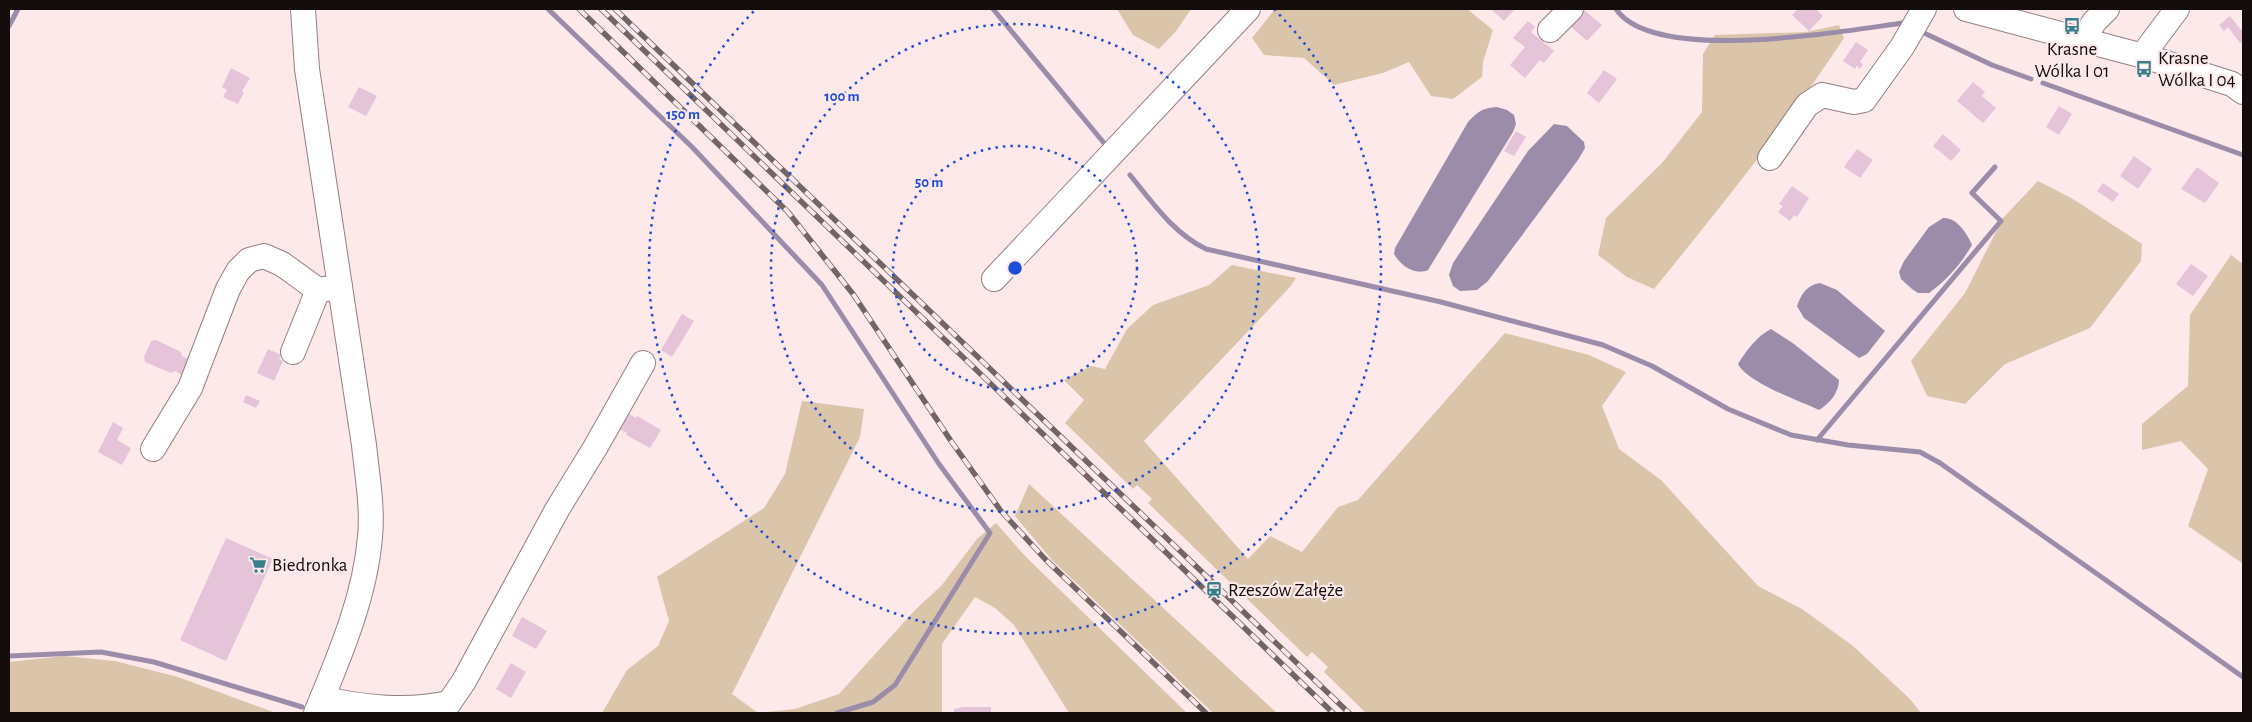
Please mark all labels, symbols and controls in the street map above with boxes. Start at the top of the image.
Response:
bus stop icon: Krasne Wólka I 01 [2062,16,2082,36]
place label: Krasne Wólka I 01 [2034,40,2110,81]
place label: Krasne Wólka I 04 [2158,49,2236,90]
bus stop icon: Krasne Wólka I 04 [2134,59,2154,79]
text: 100 m [824,89,860,104]
text: 150 m [666,107,700,122]
text: 50 m [915,175,943,190]
centre of rings [1006,259,1024,277]
supermarket icon: Biedronka [248,555,268,575]
place label: Biedronka [272,556,348,575]
station icon: Rzeszów Załęże [1204,580,1224,600]
place label: Rzeszów Załęże [1228,581,1343,600]

